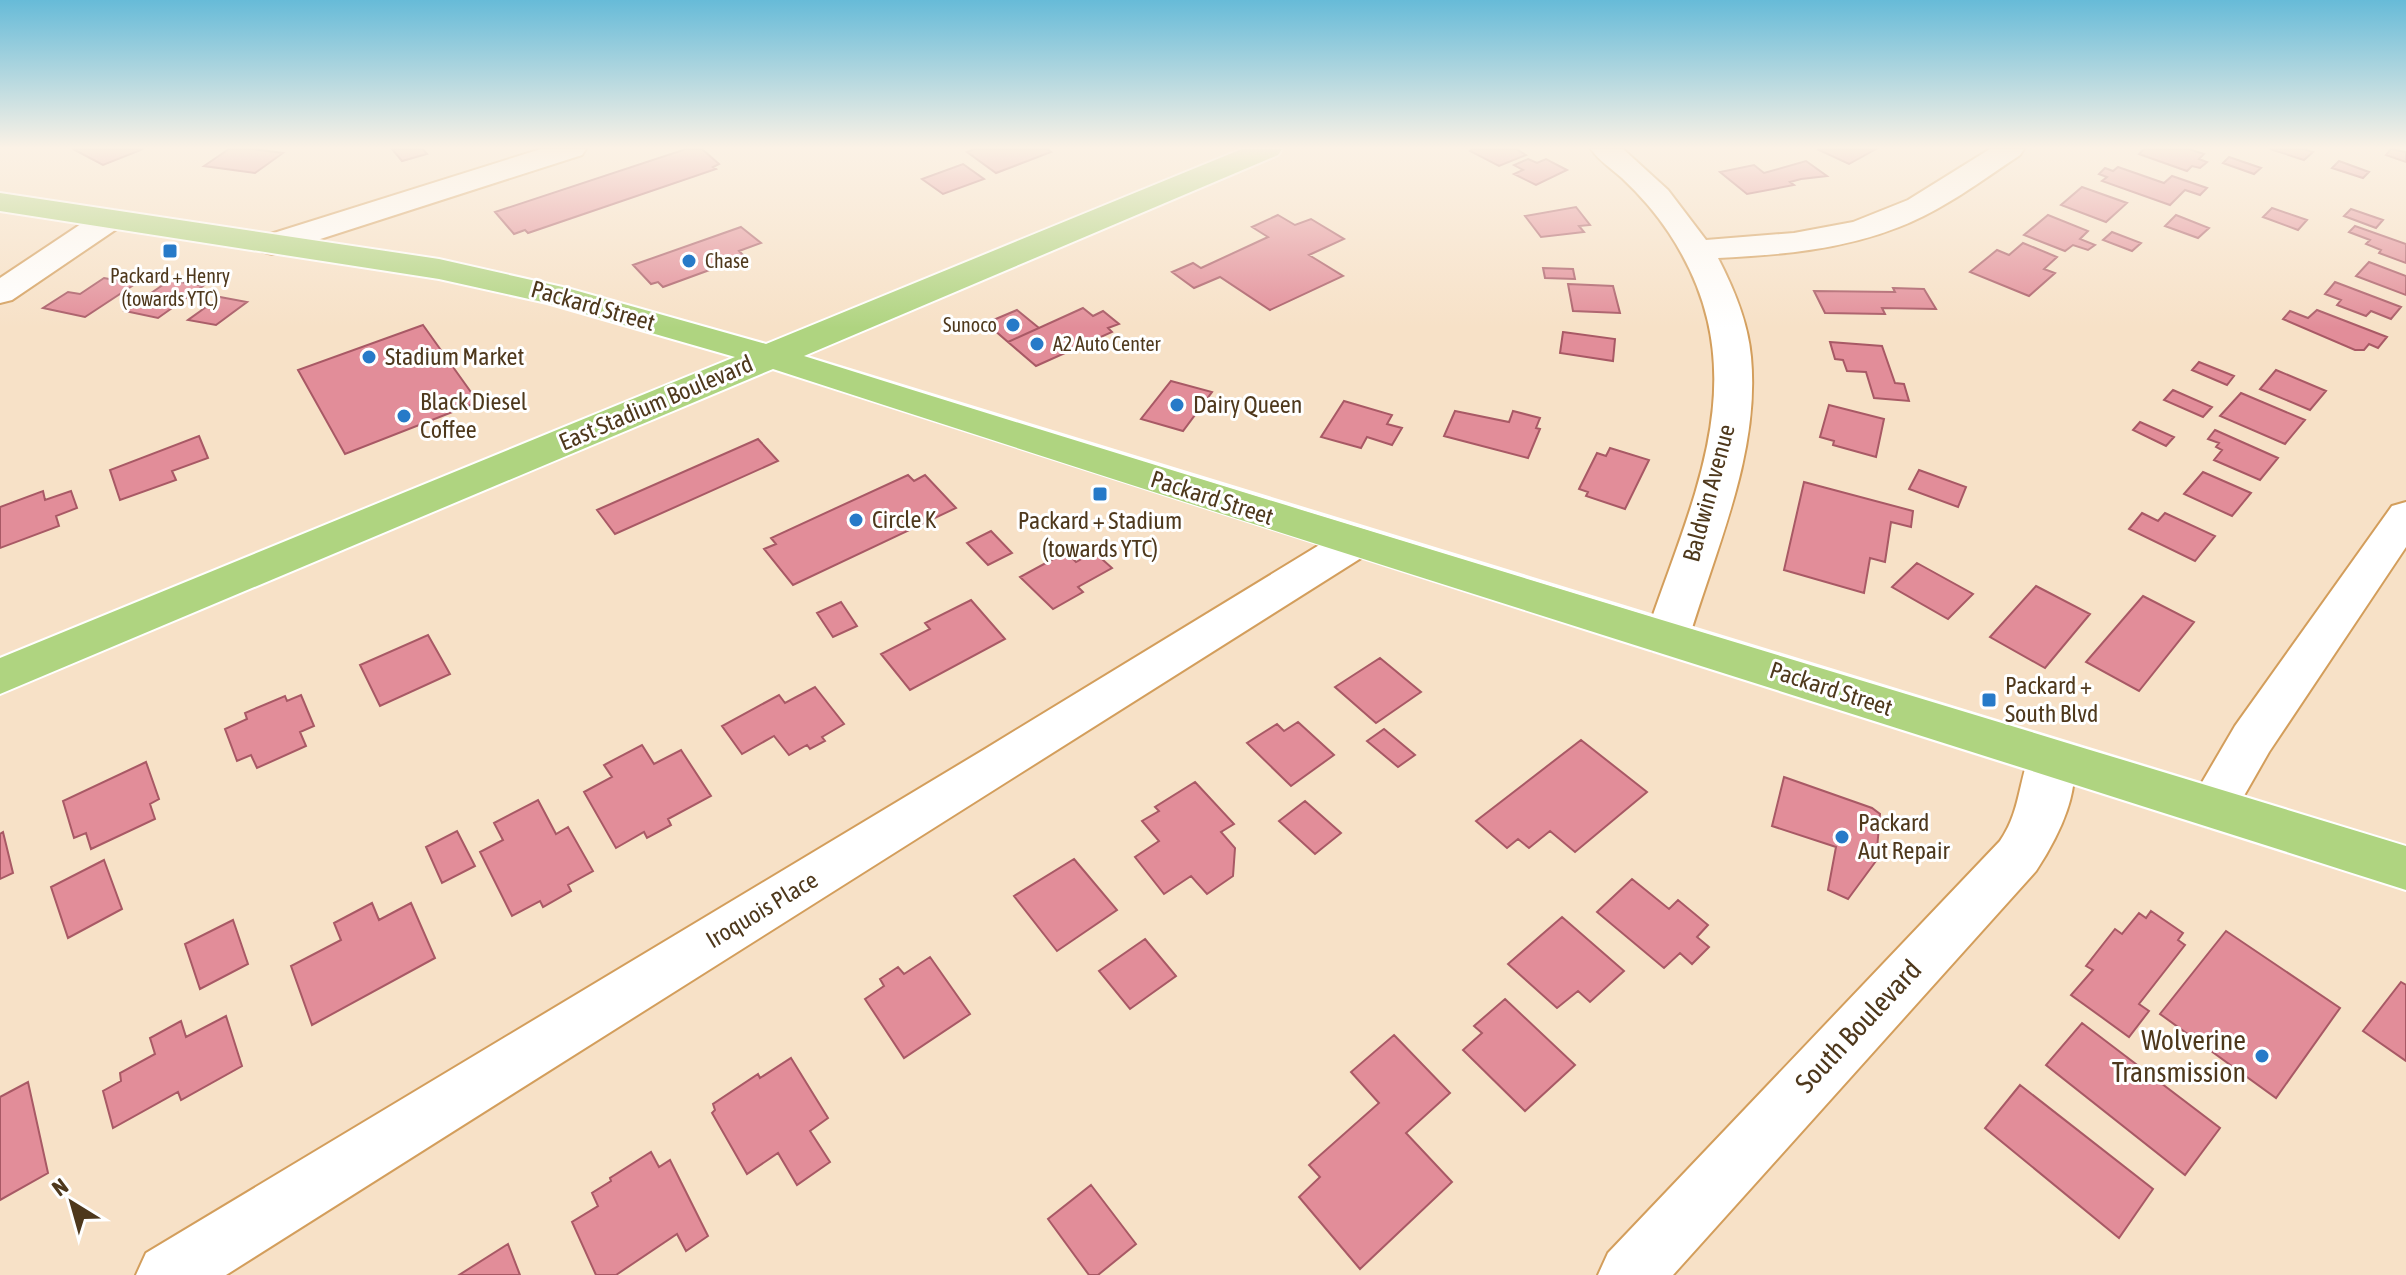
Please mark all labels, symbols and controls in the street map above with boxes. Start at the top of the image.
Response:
marker: Packard + Henry (towards YTC) [161,242,179,260]
place label: Chase [705,249,749,272]
marker: Chase [680,252,698,270]
place label: Packard + Henry (towards YTC) [110,264,230,310]
street label: Packard Street [528,275,658,336]
place label: Sunoco [943,313,997,336]
marker: Sunoco [1004,316,1022,334]
place label: A2 Auto Center [1053,332,1162,355]
marker: A2 Auto Center [1028,335,1046,353]
place label: Stadium Market [385,343,525,370]
marker: Stadium Market [360,348,378,366]
street label: East Stadium Boulevard [555,350,757,456]
place label: Black Diesel Coffee [420,388,528,443]
place label: Dairy Queen [1193,391,1302,418]
marker: Dairy Queen [1168,396,1186,414]
marker: Black Diesel Coffee [395,407,413,425]
street label: Baldwin Avenue [1677,421,1740,565]
street label: Packard Street [1147,465,1277,530]
marker: Packard + Stadium (towards YTC) [1091,485,1109,503]
place label: Circle K [872,506,937,533]
place label: Packard + Stadium (towards YTC) [1018,507,1182,562]
marker: Circle K [847,511,865,529]
street label: Packard Street [1766,656,1896,721]
place label: Packard + South Blvd [2005,672,2098,727]
marker: Packard + South Blvd [1980,691,1998,709]
place label: Packard Aut Repair [1858,809,1951,864]
marker: Packard Aut Repair [1833,828,1851,846]
street label: Iroquois Place [701,866,822,953]
street label: South Boulevard [1789,953,1927,1099]
place label: Wolverine Transmission [2112,1024,2246,1088]
marker: Wolverine Transmission [2253,1047,2271,1065]
north arrow [32,1163,112,1243]
text: N [47,1173,73,1201]

